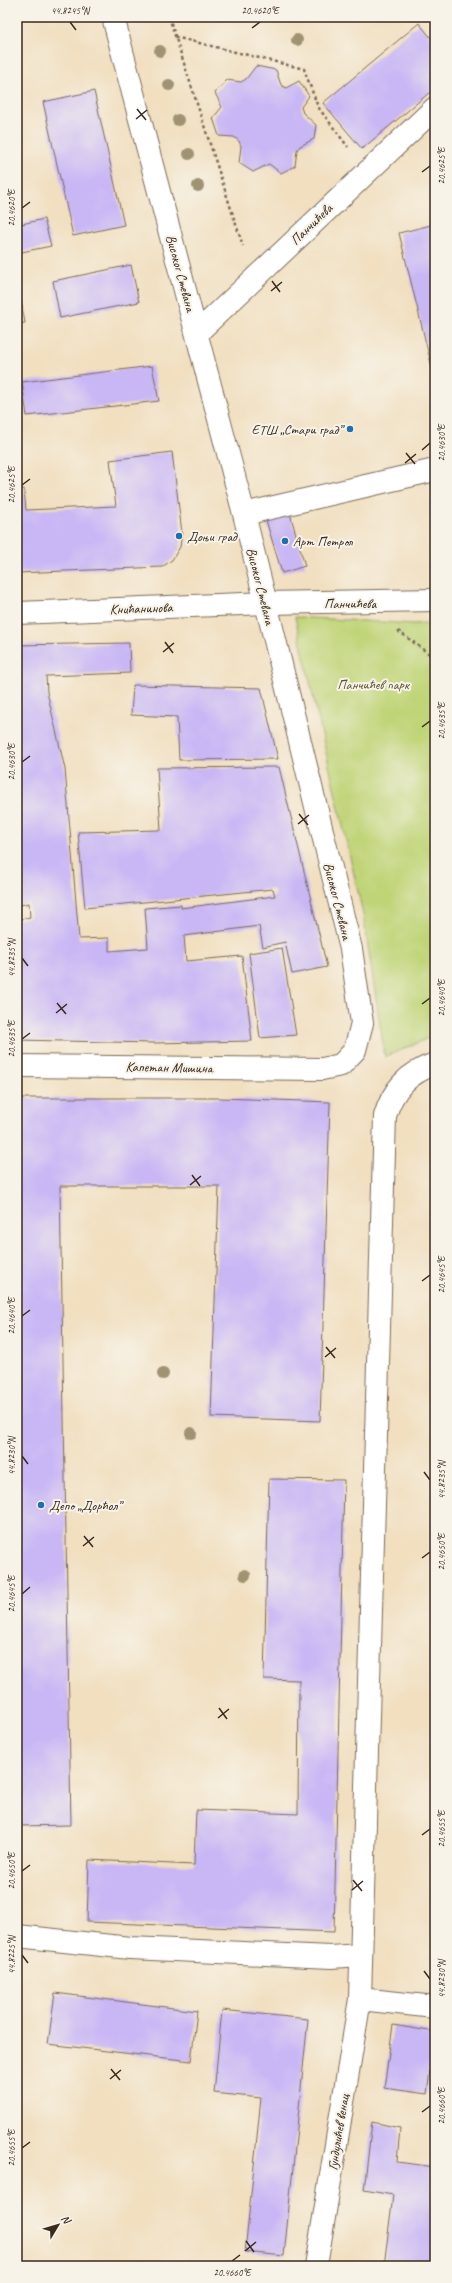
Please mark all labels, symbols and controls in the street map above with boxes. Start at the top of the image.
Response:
text: 44.8245°N [51,4,91,17]
text: 20.4620°E [241,4,280,17]
text: 20.4625°E [435,146,448,185]
text: 20.4620°E [5,188,18,227]
street label: Панчићева [287,199,337,249]
street label: Високог Стевана [162,233,199,315]
place label: ЕТШ „Стари град” [251,421,345,438]
text: 20.4630°E [435,423,448,462]
marker: ЕТШ „Стари град” [345,424,355,434]
text: 20.4625°E [5,465,18,504]
place label: Доњи град [187,528,238,545]
marker: Доњи град [174,531,184,541]
place label: Арт Петрол [293,533,353,550]
marker: Арт Петрол [280,536,290,546]
street label: Високог Стевана [243,546,279,628]
street label: Панчићева [324,595,377,612]
street label: Книћанинова [109,599,174,618]
park label: Панчићев парк [337,676,411,693]
text: 20.4635°E [435,701,448,740]
text: 20.4630°E [5,742,18,781]
street label: Високог Стевана [320,861,356,943]
text: 44.8235°N [5,937,18,977]
text: 20.4640°E [435,978,448,1017]
text: 20.4635°E [5,1019,18,1058]
street label: Капетан Мишина [125,1058,214,1077]
text: 20.4645°E [435,1255,448,1294]
text: 20.4640°E [5,1296,18,1335]
text: 44.8230°N [5,1435,18,1475]
text: 44.8235°N [435,1459,448,1499]
place label: Депо „Дорћол” [49,1497,124,1514]
marker: Депо „Дорћол” [36,1500,46,1510]
text: 20.4650°E [435,1532,448,1571]
text: 20.4645°E [5,1574,18,1613]
text: 20.4655°E [435,1809,448,1848]
text: 20.4650°E [5,1851,18,1890]
text: 44.8225°N [5,1934,18,1974]
text: 44.8230°N [435,1958,448,1998]
text: 20.4660°E [435,2086,448,2125]
street label: Гундулићев венац [324,2092,353,2171]
text: 20.4655°E [5,2128,18,2167]
north arrow [38,2205,78,2245]
text: N [58,2212,75,2228]
text: 20.4660°E [213,2266,252,2279]

